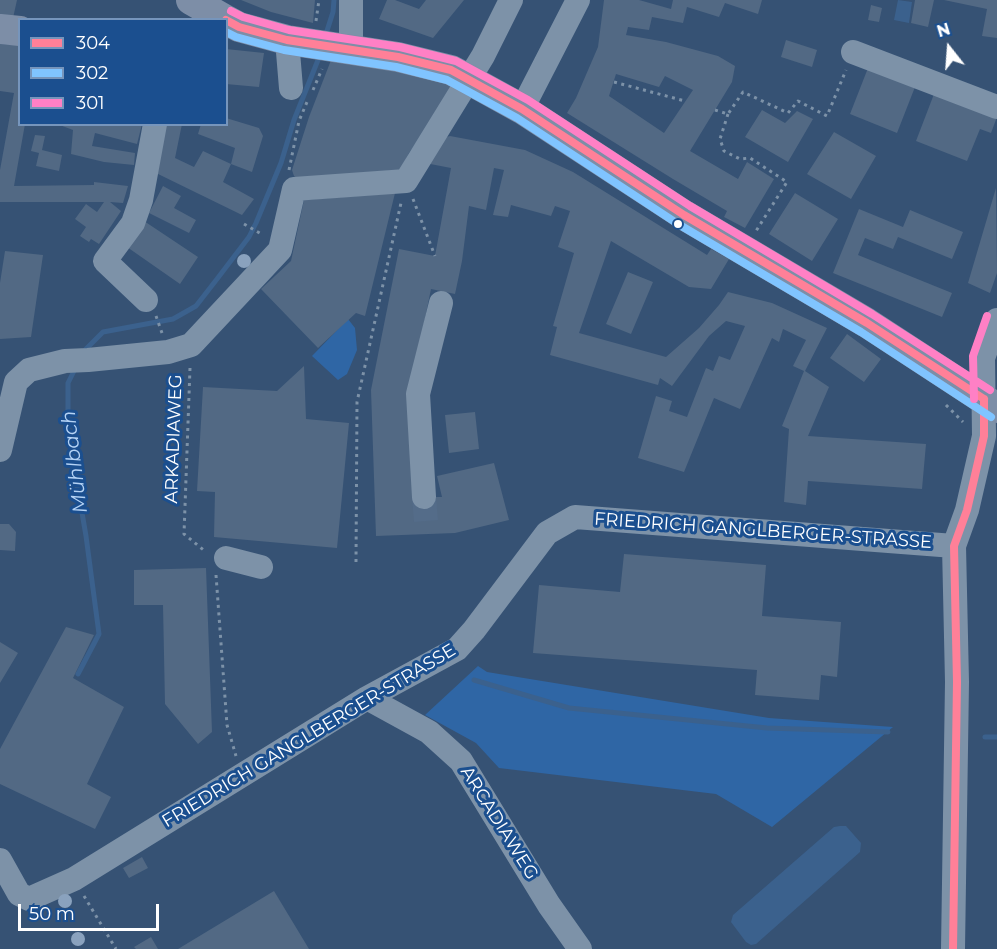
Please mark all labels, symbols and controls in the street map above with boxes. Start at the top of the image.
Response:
legend [18,18,228,126]
north arrow [919,18,979,78]
text: N [935,19,953,41]
text: 304 [76,32,110,54]
text: 302 [76,62,108,84]
text: 301 [76,92,105,114]
unlabelled marker [672,218,684,230]
street label: ARKADIAWEG [161,374,187,504]
water label: Mühlbach [57,409,93,515]
street label: FRIEDRICH GANGLBERGER-STRASSE [593,508,933,554]
street label: FRIEDRICH GANGLBERGER-STRASSE [158,640,460,832]
street label: ARCADIAWEG [456,762,542,884]
scale bar [21,892,162,930]
text: 50 m [29,903,75,925]

